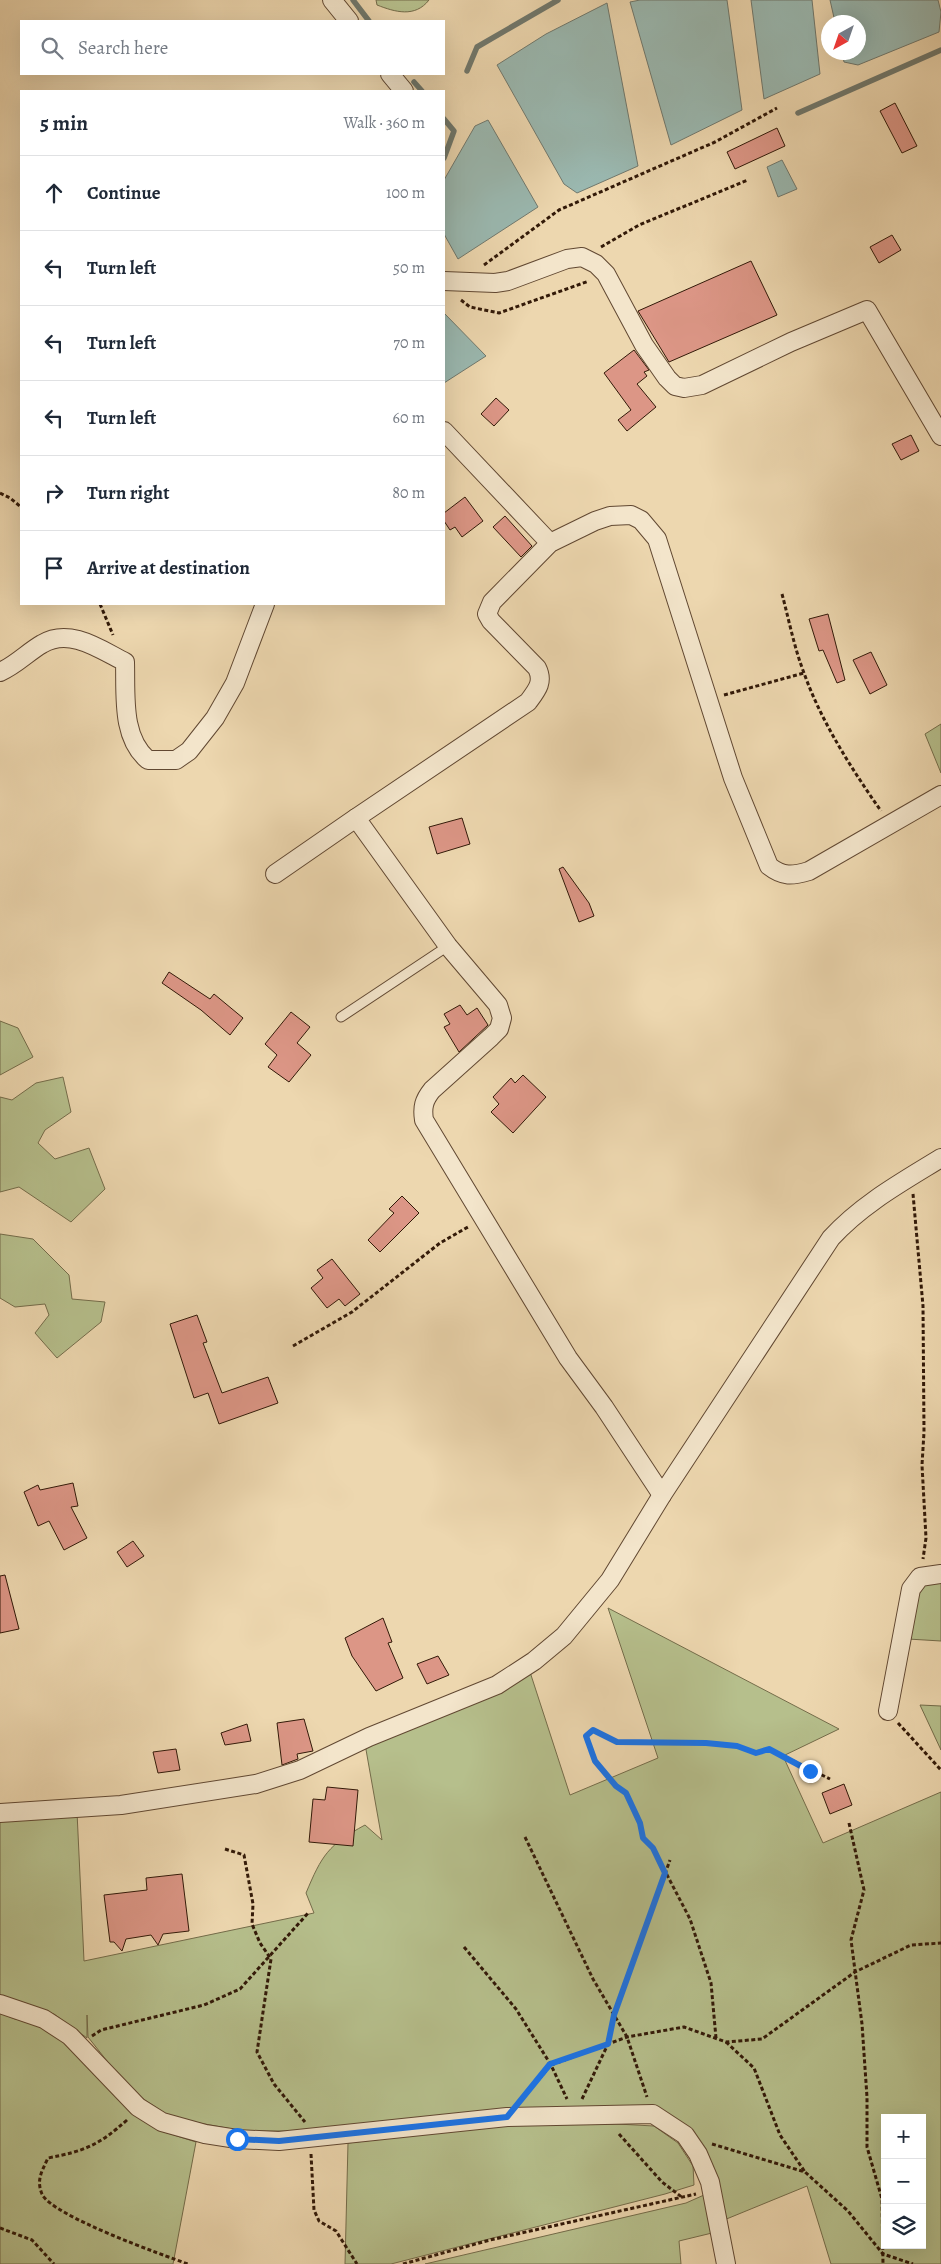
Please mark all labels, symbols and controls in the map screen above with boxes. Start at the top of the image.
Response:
north arrow [821,15,866,60]
search box [20,20,445,75]
icon: search [38,34,66,62]
text: Search here [78,35,168,61]
text: 5 min [40,109,88,137]
text: Walk · 360 m [343,112,425,134]
icon: ahead [40,179,68,207]
text: Continue [87,180,161,206]
text: 100 m [386,182,425,204]
icon: left [40,254,68,282]
text: Turn left [87,255,156,281]
text: 50 m [393,257,425,279]
icon: left [40,329,68,357]
text: Turn left [87,330,156,356]
text: 70 m [393,332,425,354]
icon: left [40,404,68,432]
text: Turn left [87,405,156,431]
text: 60 m [393,407,425,429]
icon: right [40,479,68,507]
text: Turn right [87,480,169,506]
text: 80 m [392,482,425,504]
icon: arrive [40,554,68,582]
text: Arrive at destination [87,555,250,581]
route end [799,1760,822,1783]
map controls [881,2114,926,2249]
button: + [881,2114,926,2159]
route start [226,2128,249,2151]
button: − [881,2159,926,2204]
button: layers [881,2204,926,2249]

